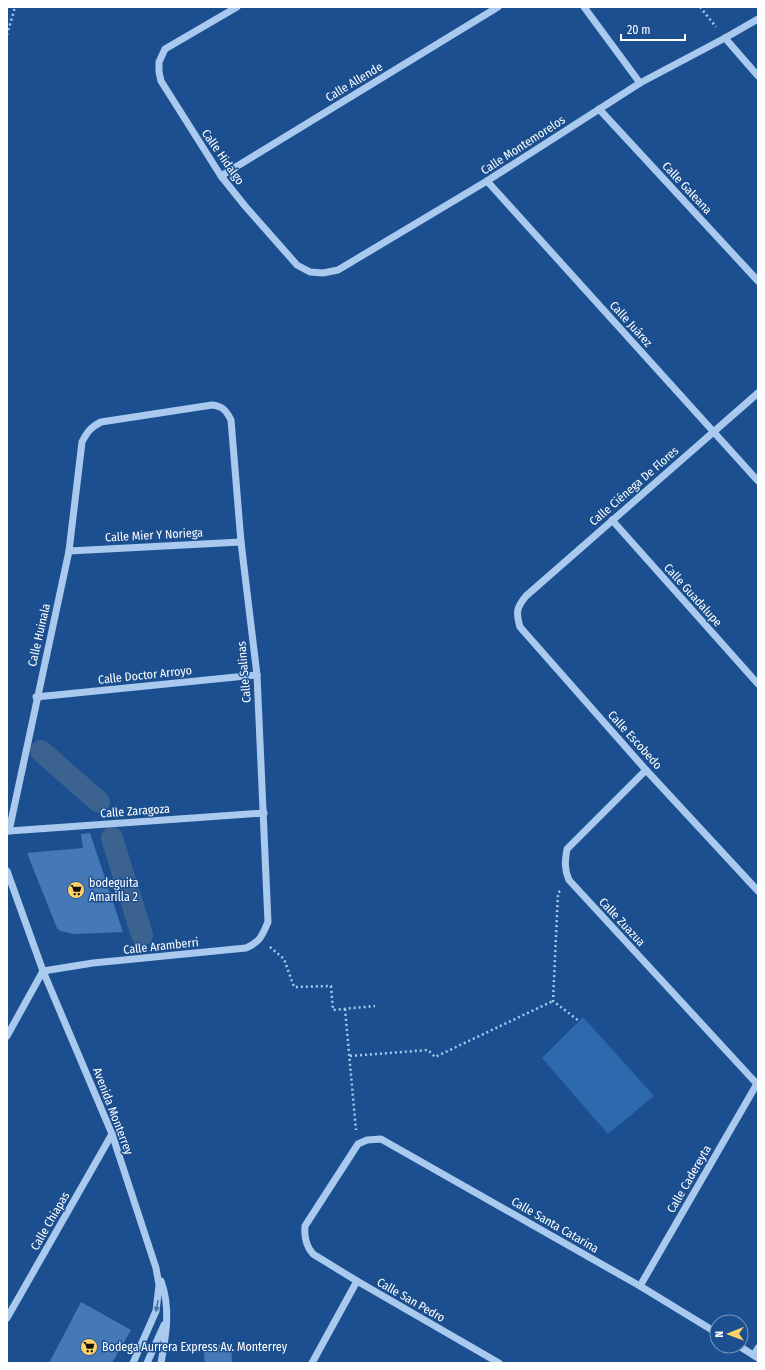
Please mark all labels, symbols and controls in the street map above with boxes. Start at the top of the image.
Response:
scale bar [621,16,685,42]
text: 20 m [627,23,651,37]
street label: Calle Allende [323,59,385,104]
street label: Calle Montemorelos [478,113,568,177]
street label: Calle Hidalgo [199,127,247,187]
street label: Calle Galeana [659,159,715,217]
street label: Calle Juárez [607,298,655,350]
street label: Calle Ciénega De Flores [587,444,681,528]
street label: Calle Mier Y Noriega [105,525,203,545]
street label: Calle Guadalupe [661,561,725,629]
street label: Calle Huinala [25,602,53,668]
street label: Calle Salinas [234,641,254,703]
street label: Calle Doctor Arroyo [97,663,193,687]
street label: Calle Escobedo [605,708,665,772]
street label: Calle Zaragoza [100,802,170,820]
place label: bodeguita Amarilla 2 [89,876,139,904]
supermarket icon: bodeguita Amarilla 2 [66,880,86,900]
street label: Calle Zuazua [596,895,648,949]
street label: Calle Aramberri [123,935,199,957]
street label: Avenida Monterrey [90,1065,136,1157]
street label: Calle Cadereyta [664,1143,714,1215]
street label: Calle Chiapas [28,1189,72,1253]
street label: Calle Santa Catarina [509,1194,601,1256]
street label: Calle San Pedro [375,1275,447,1325]
one-way arrow [154,1300,160,1312]
north arrow [709,1314,749,1354]
text: N [713,1331,726,1338]
supermarket icon: Bodega Aurrera Express Av. Monterrey [79,1337,99,1357]
place label: Bodega Aurrera Express Av. Monterrey [102,1340,288,1354]

